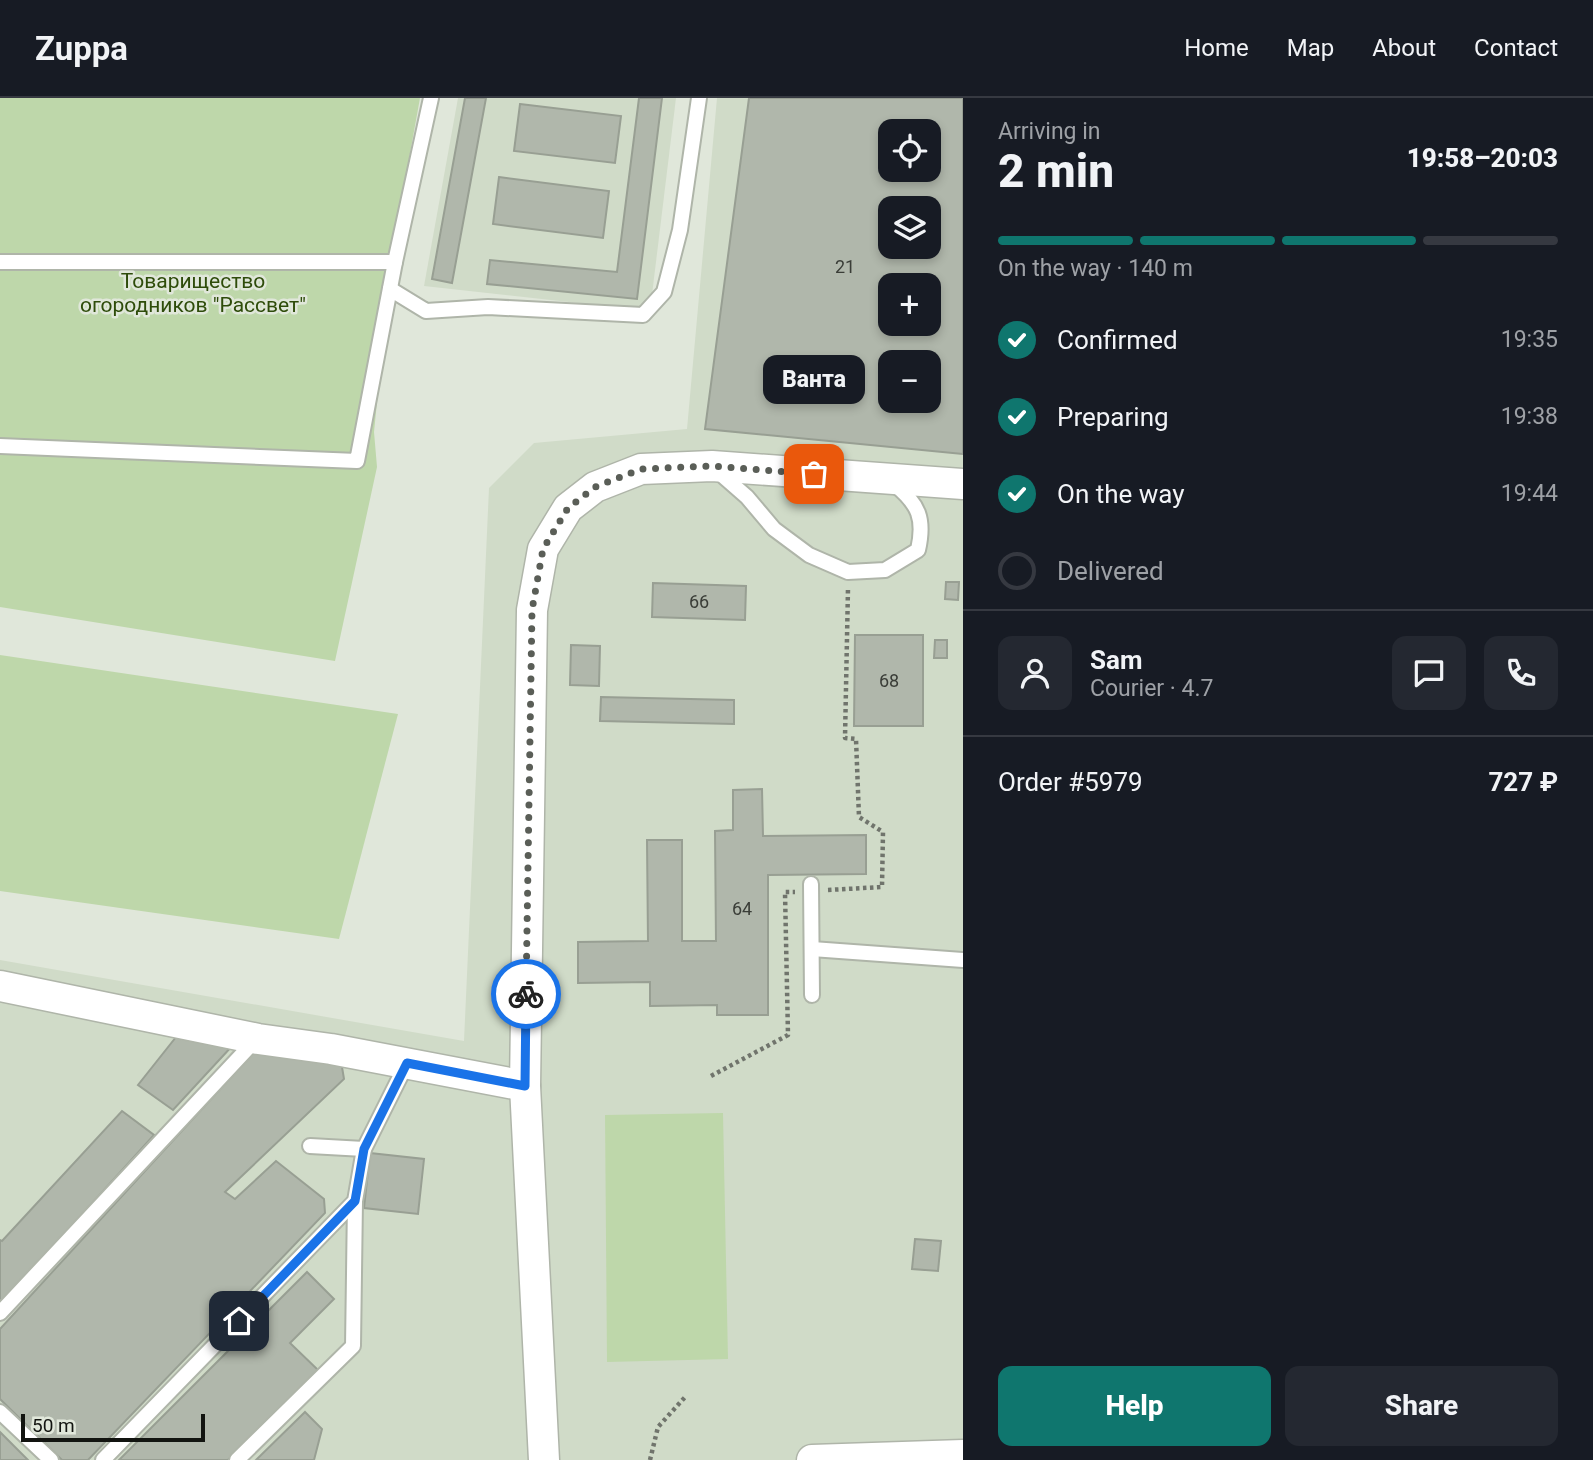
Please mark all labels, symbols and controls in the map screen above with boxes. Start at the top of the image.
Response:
text: Zuppa [35,29,128,68]
text: Home [1184,34,1249,62]
text: Map [1287,34,1334,62]
text: About [1372,34,1436,62]
text: Contact [1474,34,1558,62]
text: Arriving in [998,118,1101,145]
map controls [878,119,941,413]
button: locate [878,119,941,182]
text: 19:58–20:03 [1407,143,1558,173]
text: 2 min [998,144,1114,198]
button: layers [878,196,941,259]
text: On the way · 140 m [998,255,1193,282]
house number: 21 [835,256,855,277]
park label: Товарищество огородников "Рассвет" [80,269,306,317]
button: + [878,273,941,336]
icon: check [998,321,1036,359]
text: Confirmed [1057,325,1178,355]
text: 19:35 [1501,326,1558,353]
button: − [878,350,941,413]
callout: Ванта [763,355,865,404]
text: Ванта [782,366,846,393]
icon: check [998,398,1036,436]
text: Preparing [1057,402,1169,432]
text: 19:38 [1501,403,1558,430]
pin [784,444,844,504]
icon: bag [795,455,833,493]
icon: check [998,475,1036,513]
text: On the way [1057,479,1185,509]
text: 19:44 [1501,480,1558,507]
text: Delivered [1057,556,1164,586]
house number: 66 [689,591,709,612]
button: person [998,636,1072,710]
button: chat [1392,636,1466,710]
button: phone [1484,636,1558,710]
text: Sam [1090,645,1142,675]
house number: 68 [879,670,899,691]
text: Courier · 4.7 [1090,675,1213,702]
text: Order #5979 [998,767,1143,797]
text: 727 ₽ [1488,767,1558,797]
house number: 64 [732,898,752,919]
courier [491,959,561,1029]
icon: bike [507,975,545,1013]
pin [209,1291,269,1351]
icon: home [220,1302,258,1340]
button: Help [998,1366,1271,1446]
button: Share [1285,1366,1558,1446]
scale bar [21,1411,205,1443]
text: 50 m [32,1414,75,1437]

